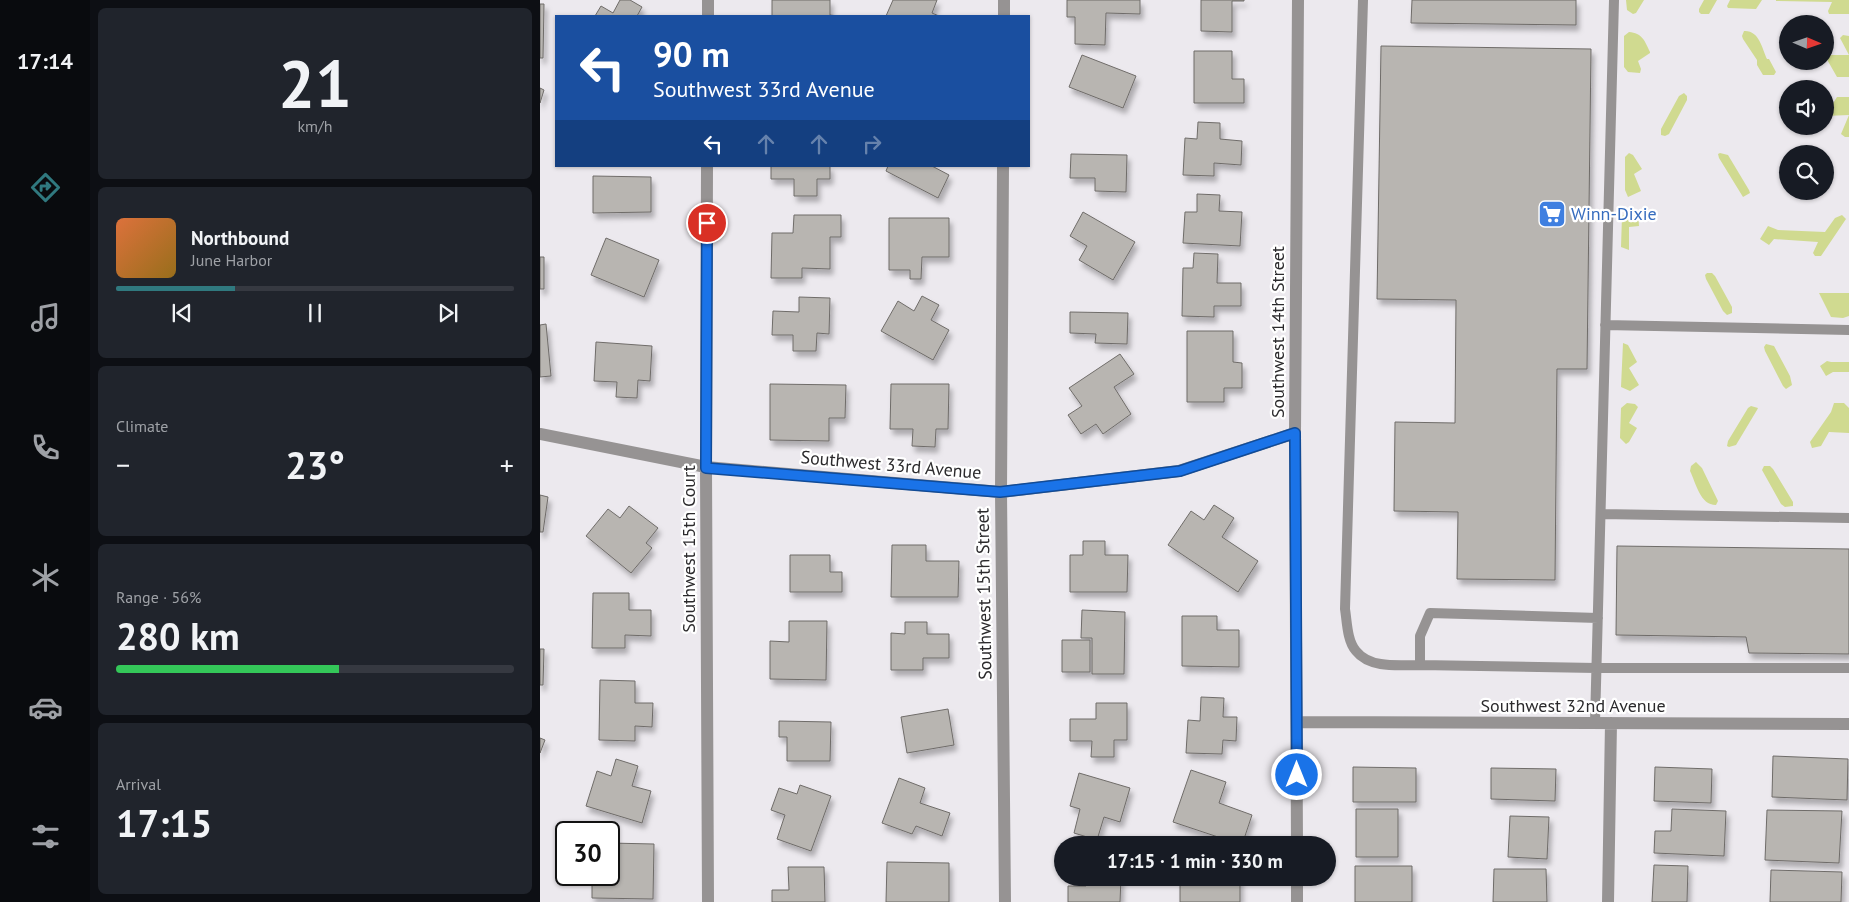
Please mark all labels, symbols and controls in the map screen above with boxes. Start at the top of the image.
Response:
north arrow [1779,15,1834,70]
map controls [1779,15,1834,200]
text: 90 m [653,31,730,77]
icon: left [570,35,635,100]
text: 21 [278,41,352,125]
text: 17:14 [17,47,73,75]
text: Southwest 33rd Avenue [653,75,875,103]
button: sound [1779,80,1834,135]
text: km/h [297,116,333,136]
icon: left [699,130,727,158]
icon: ahead [752,130,780,158]
icon: ahead [805,130,833,158]
icon: right [858,130,886,158]
button: search [1779,145,1834,200]
icon: directions [28,170,63,205]
supermarket icon: Winn-Dixie [1537,199,1567,229]
pin [686,202,728,244]
place label: Winn-Dixie [1571,202,1657,225]
icon: arrive [693,209,721,237]
text: Northbound [191,226,289,250]
street label: Southwest 14th Street [1266,246,1289,418]
text: June Harbor [191,250,272,270]
icon: previous [168,299,196,327]
icon: pause [301,299,329,327]
icon: next [434,299,462,327]
icon: music [28,300,63,335]
text: Climate [116,416,168,436]
icon: phone [28,430,63,465]
text: 23° [285,440,345,489]
street label: Southwest 33rd Avenue [800,445,982,484]
text: − [116,446,130,483]
text: + [500,446,514,483]
street label: Southwest 15th Court [677,465,700,633]
street label: Southwest 15th Street [971,508,996,680]
icon: climate [28,560,63,595]
text: Range · 56% [116,587,201,607]
text: 280 km [116,611,240,660]
icon: car [28,690,63,725]
street label: Southwest 32nd Avenue [1480,694,1666,717]
position arrow [1270,748,1322,800]
text: Arrival [116,774,161,794]
text: 17:15 [116,798,212,847]
icon: filters [28,819,63,854]
speed limit sign: 30 [555,821,620,886]
text: 17:15 · 1 min · 330 m [1107,849,1283,873]

